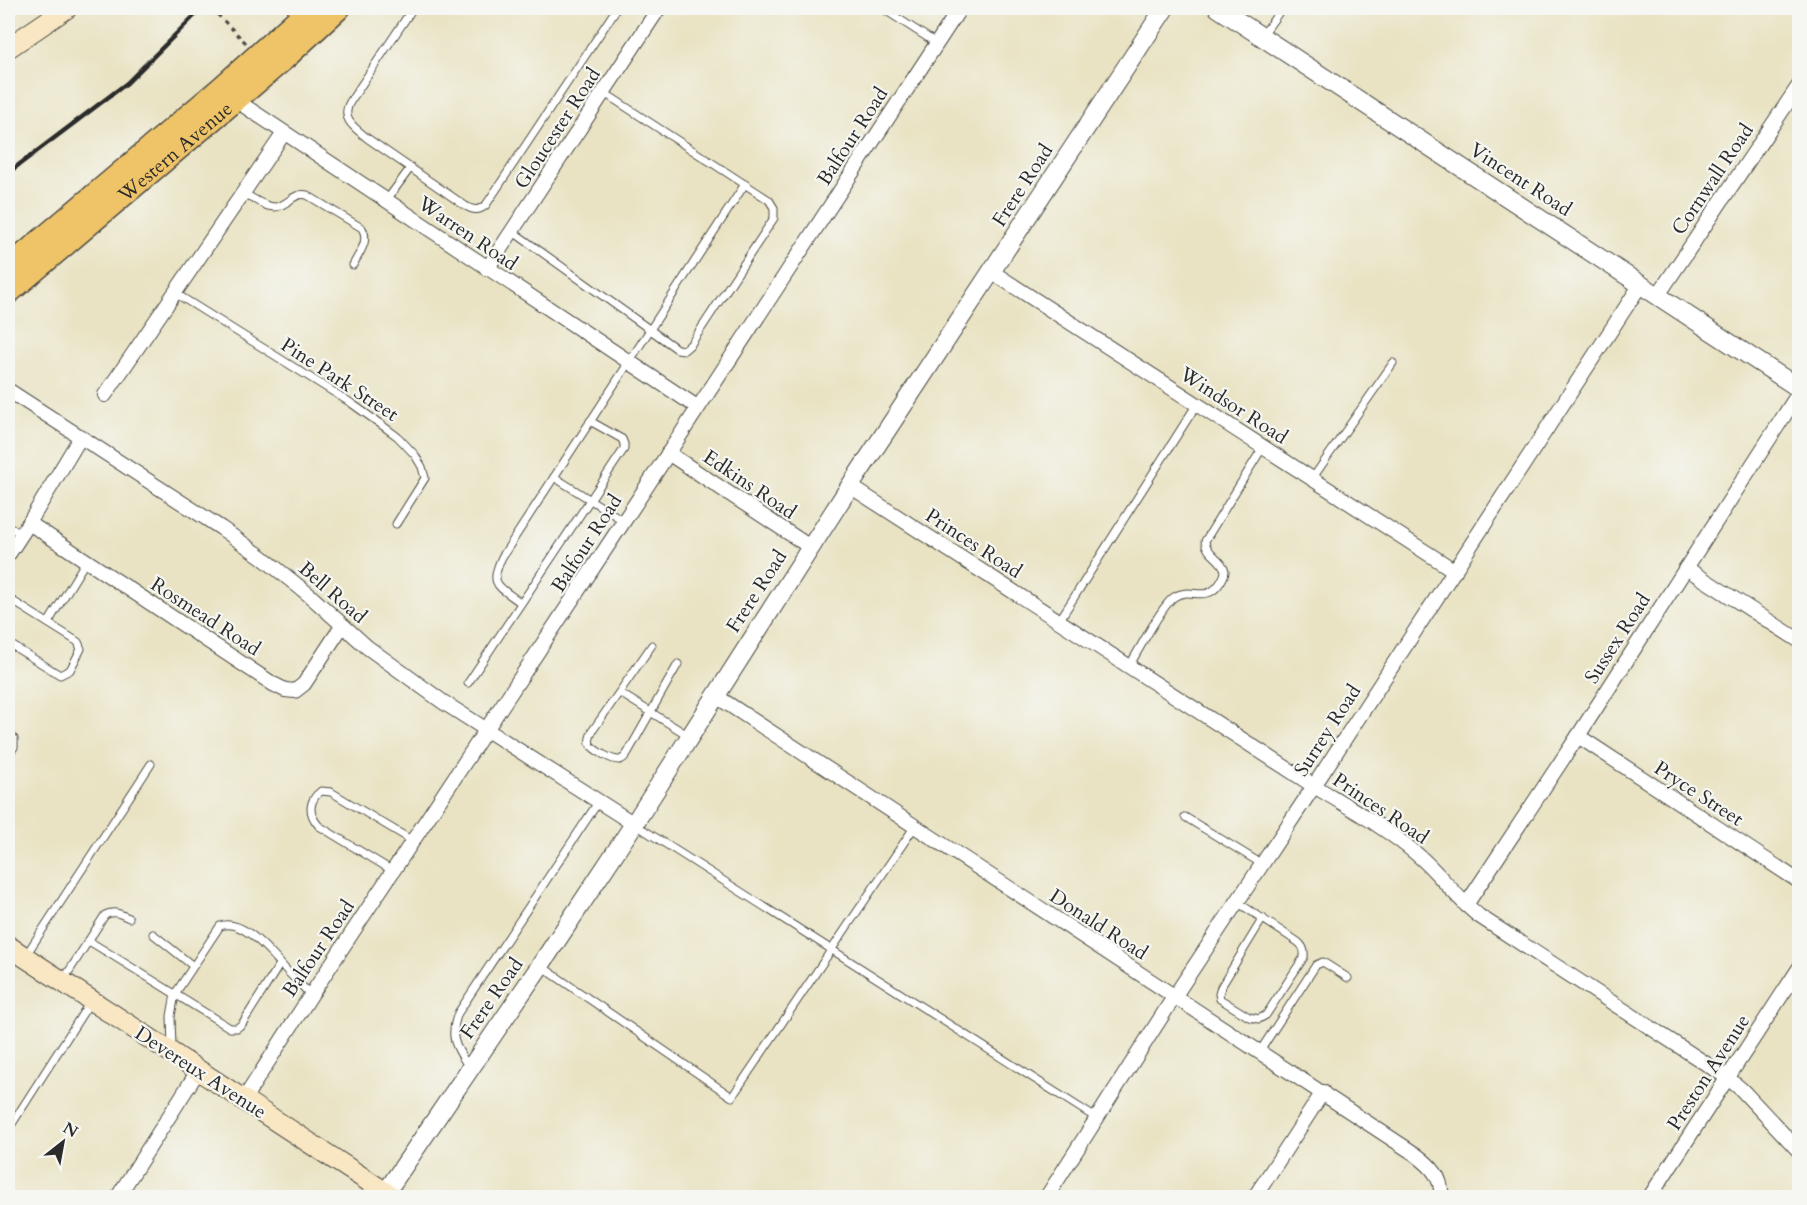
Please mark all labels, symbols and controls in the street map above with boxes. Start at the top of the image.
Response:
street label: Gloucester Road [508,62,607,194]
street label: Balfour Road [811,82,894,191]
street label: Western Avenue [112,95,238,209]
street label: Cornwall Road [1665,118,1760,240]
street label: Vincent Road [1464,136,1577,223]
street label: Frere Road [986,138,1059,232]
street label: Warren Road [412,189,523,277]
street label: Pine Park Street [276,331,404,428]
street label: Windsor Road [1174,360,1293,451]
street label: Edkins Road [698,443,802,526]
street label: Balfour Road [545,489,628,598]
street label: Princes Road [920,502,1028,585]
street label: Frere Road [720,544,793,638]
street label: Bell Road [293,555,373,630]
street label: Rosmead Road [146,571,266,662]
street label: Sussex Road [1578,588,1657,689]
street label: Surrey Road [1288,679,1367,781]
street label: Pryce Street [1649,754,1749,833]
street label: Princes Road [1327,766,1434,851]
street label: Donald Road [1044,883,1153,966]
street label: Balfour Road [276,894,361,1002]
street label: Frere Road [454,952,529,1044]
street label: Preston Avenue [1661,1009,1756,1136]
street label: Devereux Avenue [130,1020,272,1125]
north arrow [33,1112,93,1172]
text: N [59,1117,82,1143]

